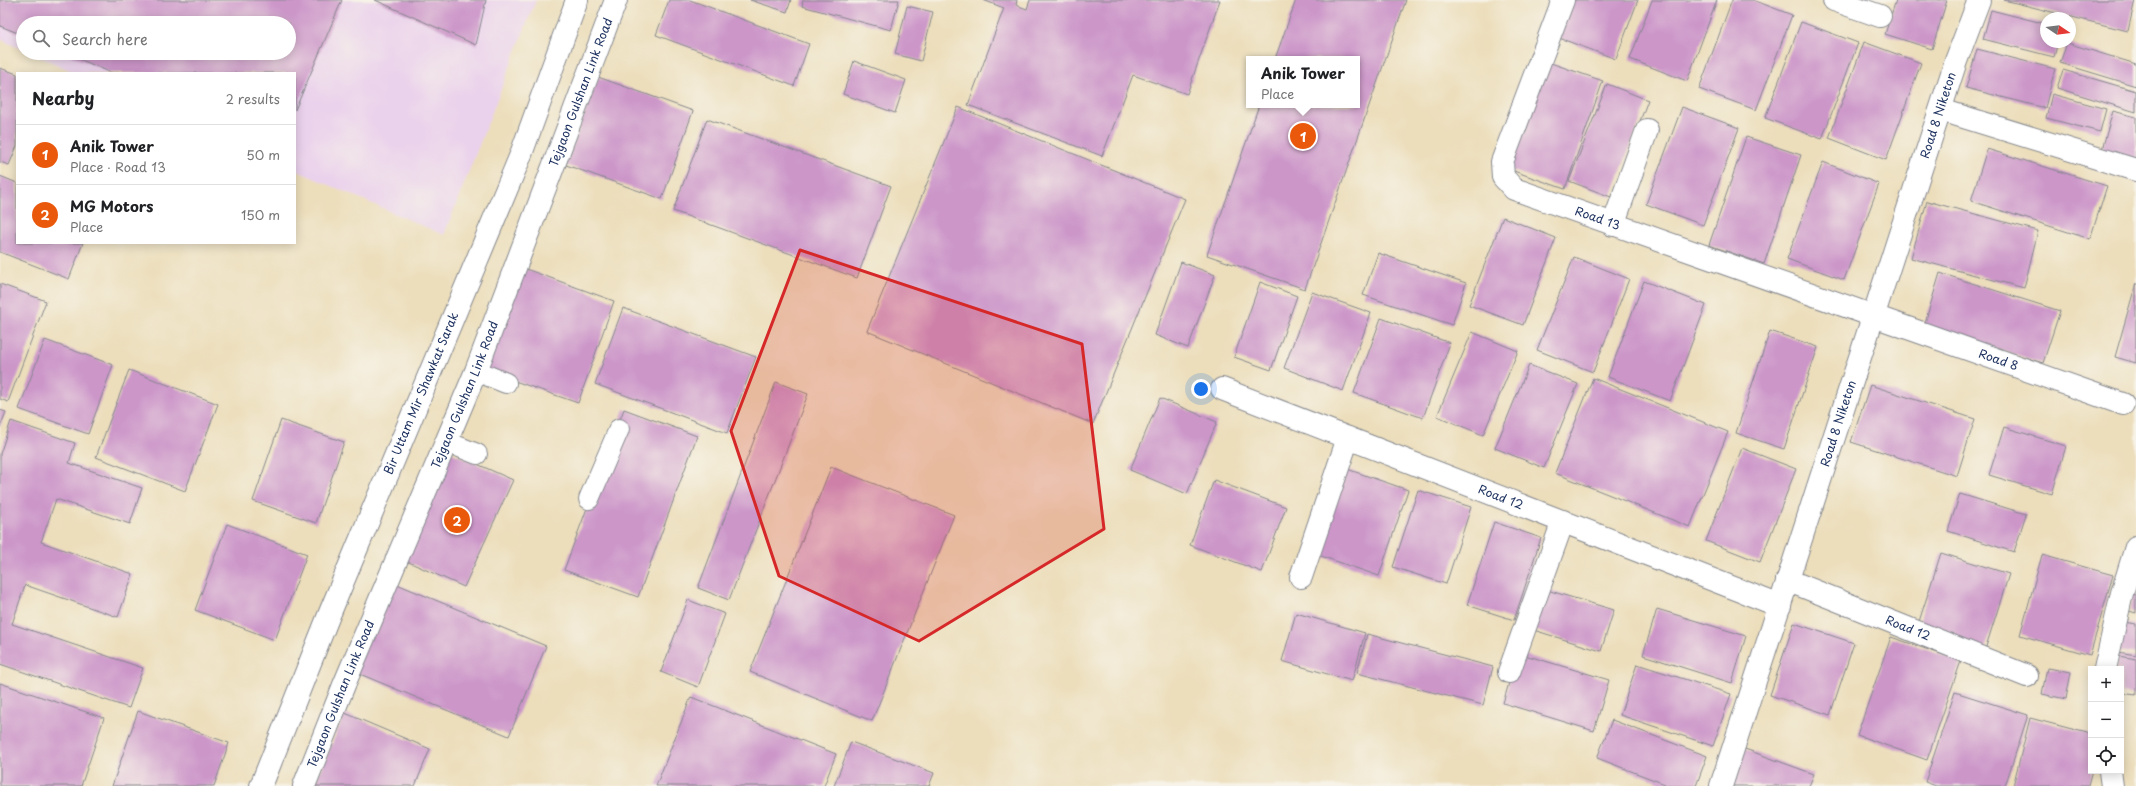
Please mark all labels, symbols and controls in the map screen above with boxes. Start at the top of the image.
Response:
north arrow [2040,12,2076,48]
street label: Tejgaon Gulshan Link Road [544,15,616,169]
search box [16,16,296,60]
icon: search [30,27,52,49]
text: Search here [62,27,148,50]
popup [1246,56,1360,108]
text: Anik Tower [1261,61,1345,84]
street label: Road 8 Niketon [1915,70,1960,161]
text: Place [1261,84,1294,103]
text: Nearby [32,85,94,111]
text: 2 results [226,89,280,108]
pin: 1 [1290,121,1316,151]
text: Anik Tower [70,134,154,157]
text: 1 [42,145,48,164]
text: 50 m [246,145,280,164]
text: Place · Road 13 [70,157,166,176]
text: MG Motors [70,194,154,217]
street label: Road 13 [1573,201,1623,234]
text: 2 [40,205,50,224]
text: 150 m [241,205,280,224]
text: Place [70,217,103,236]
street label: Bir Uttam Mir Shawkat Sarak [379,309,462,477]
street label: Tejgaon Gulshan Link Road [426,318,502,471]
street label: Road 8 [1976,344,2021,374]
street label: Road 8 Niketon [1815,378,1860,469]
your location [1191,379,1211,399]
street label: Road 12 [1476,480,1526,513]
pin: 2 [444,505,470,535]
street label: Road 12 [1883,610,1933,644]
street label: Tejgaon Gulshan Link Road [302,617,378,770]
map controls [2088,666,2124,774]
button: + [2088,666,2124,702]
button: − [2088,702,2124,738]
button: locate [2088,738,2124,774]

